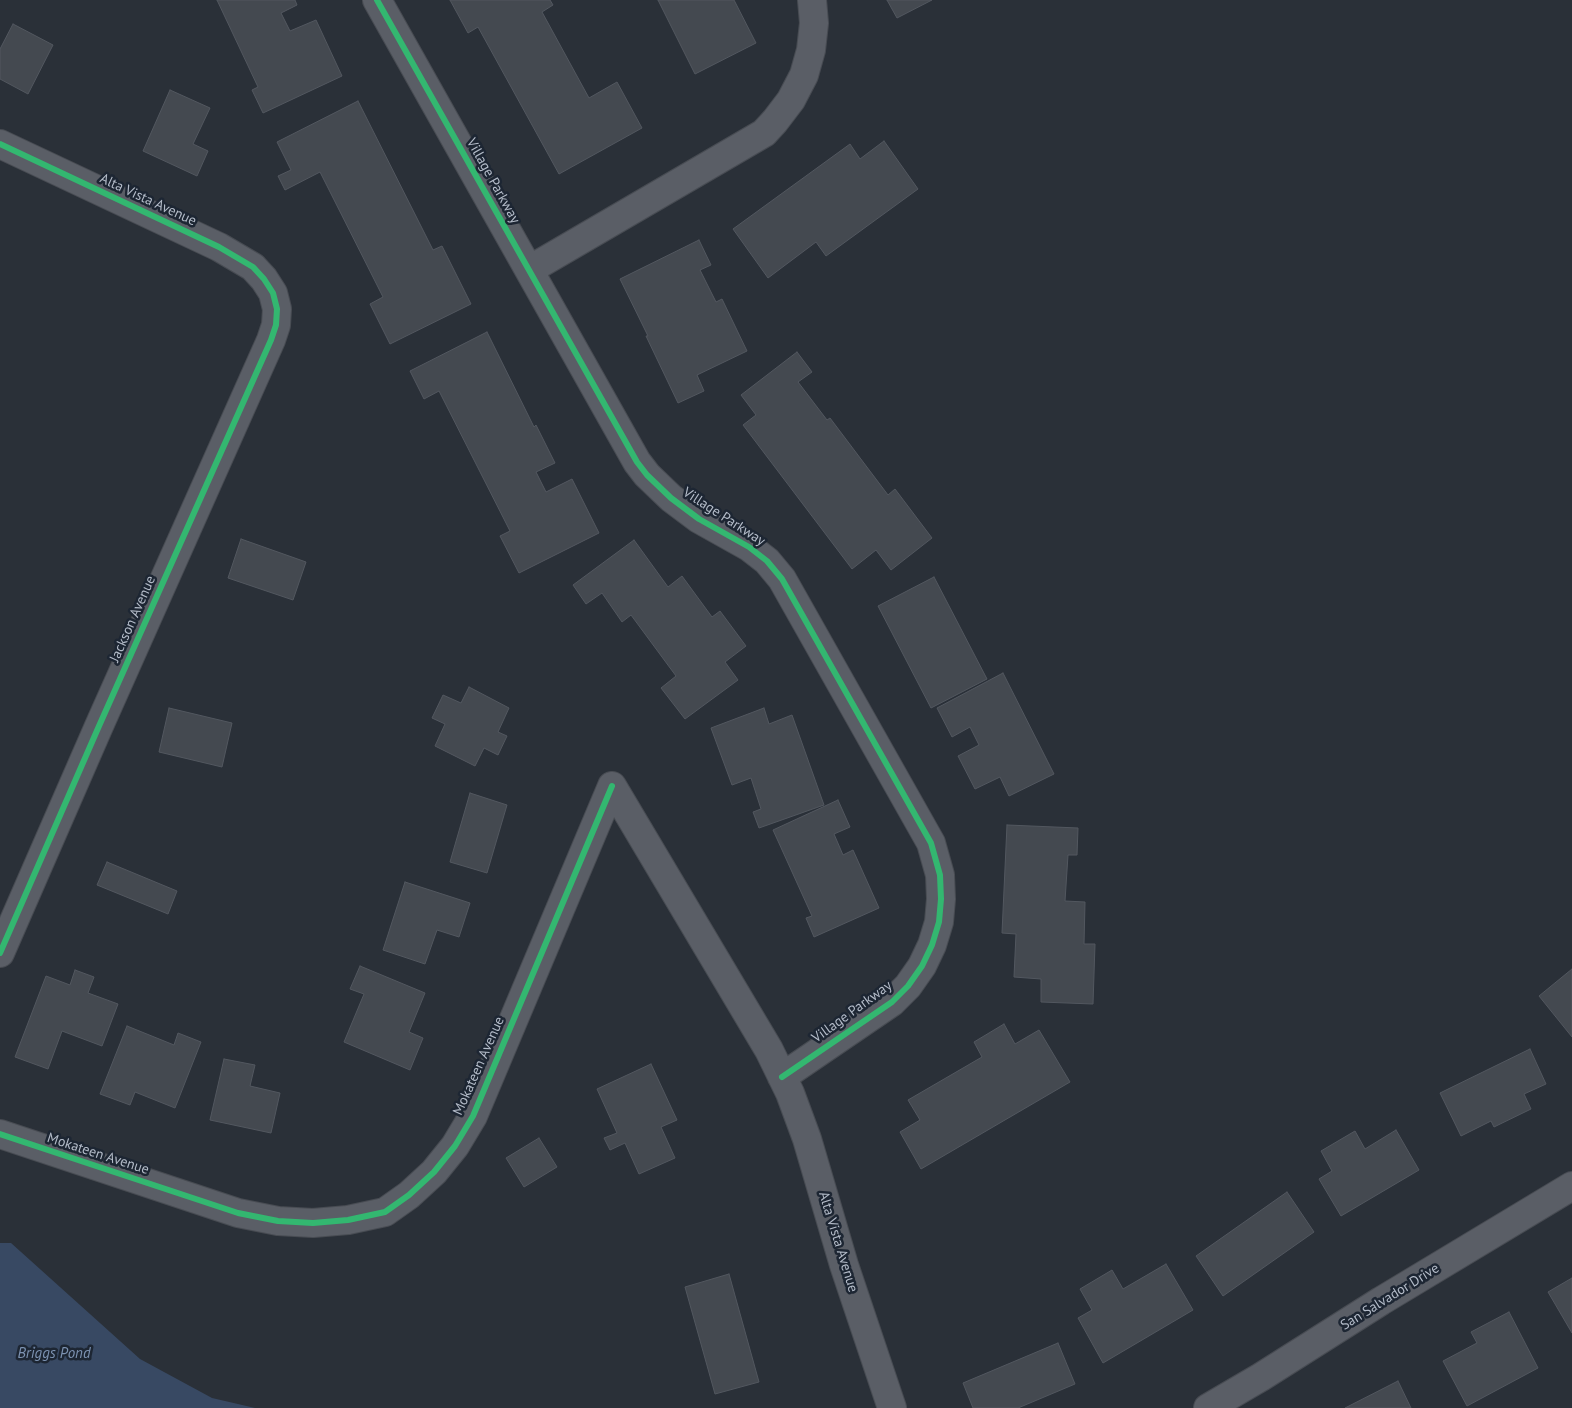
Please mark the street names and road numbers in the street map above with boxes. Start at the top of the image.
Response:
street label: Village Parkway [463,136,523,226]
street label: Alta Vista Avenue [97,170,199,230]
street label: Village Parkway [680,484,768,550]
street label: Jackson Avenue [107,573,159,665]
street label: Village Parkway [809,977,895,1047]
street label: Mokateen Avenue [450,1014,508,1118]
street label: Mokateen Avenue [45,1130,151,1178]
street label: Alta Vista Avenue [815,1190,861,1294]
street label: San Salvador Drive [1338,1260,1442,1334]

